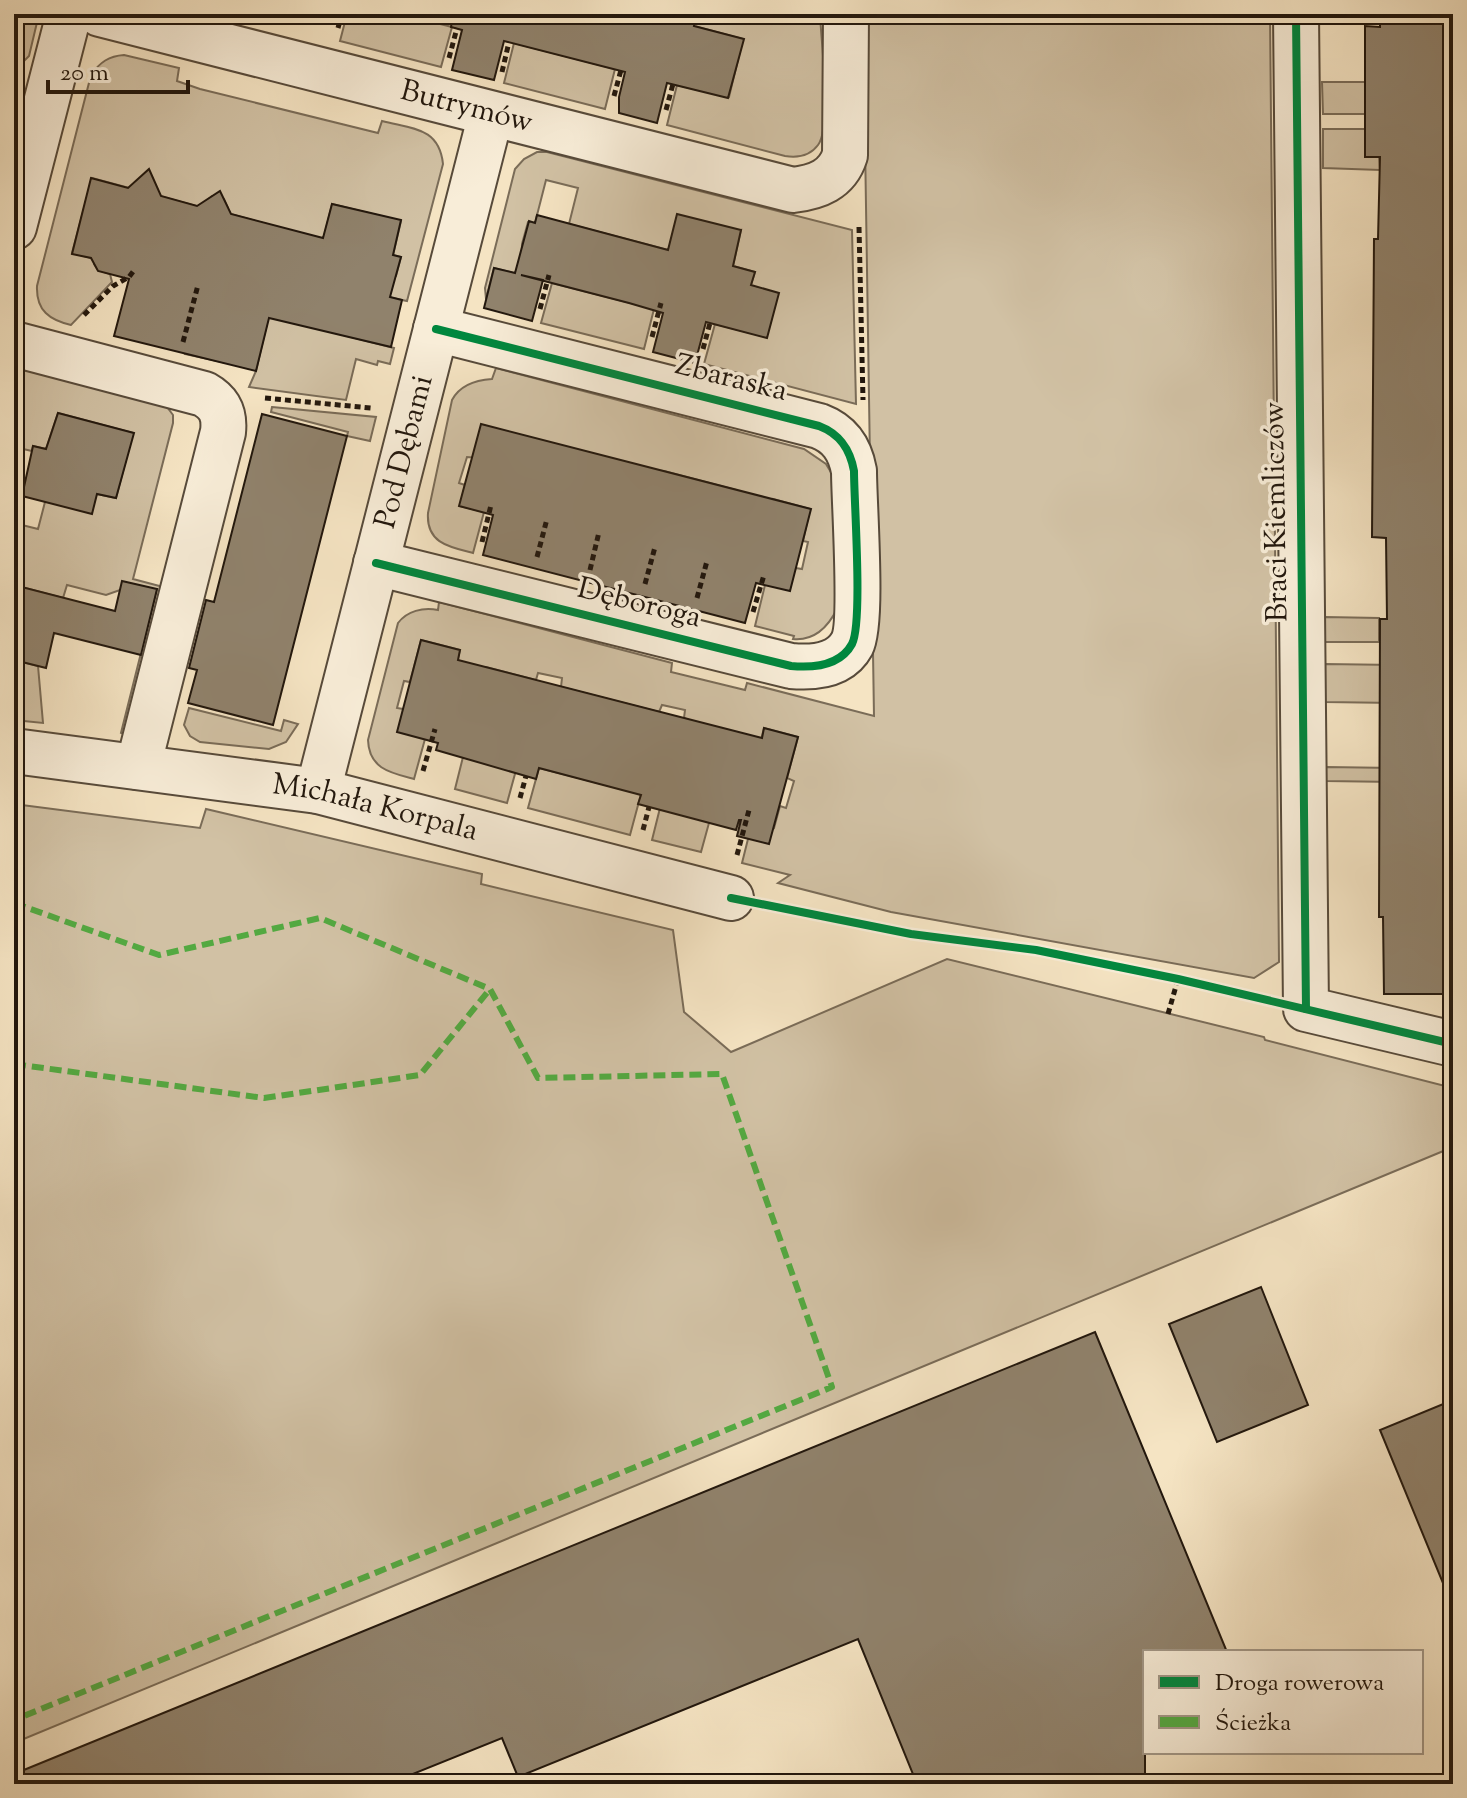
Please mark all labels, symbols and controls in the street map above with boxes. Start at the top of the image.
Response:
scale bar [48,44,188,94]
text: 20 m [60,57,109,91]
street label: Butrymów [396,70,537,145]
street label: Zbaraska [670,344,792,414]
street label: Pod Dębami [364,371,445,533]
street label: Braci Kiemliczów [1254,401,1300,623]
street label: Dęboroga [572,568,706,640]
street label: Michała Korpala [270,764,483,853]
legend [1143,1650,1423,1754]
text: Droga rowerowa [1215,1667,1384,1701]
text: Ścieżka [1215,1707,1291,1741]

